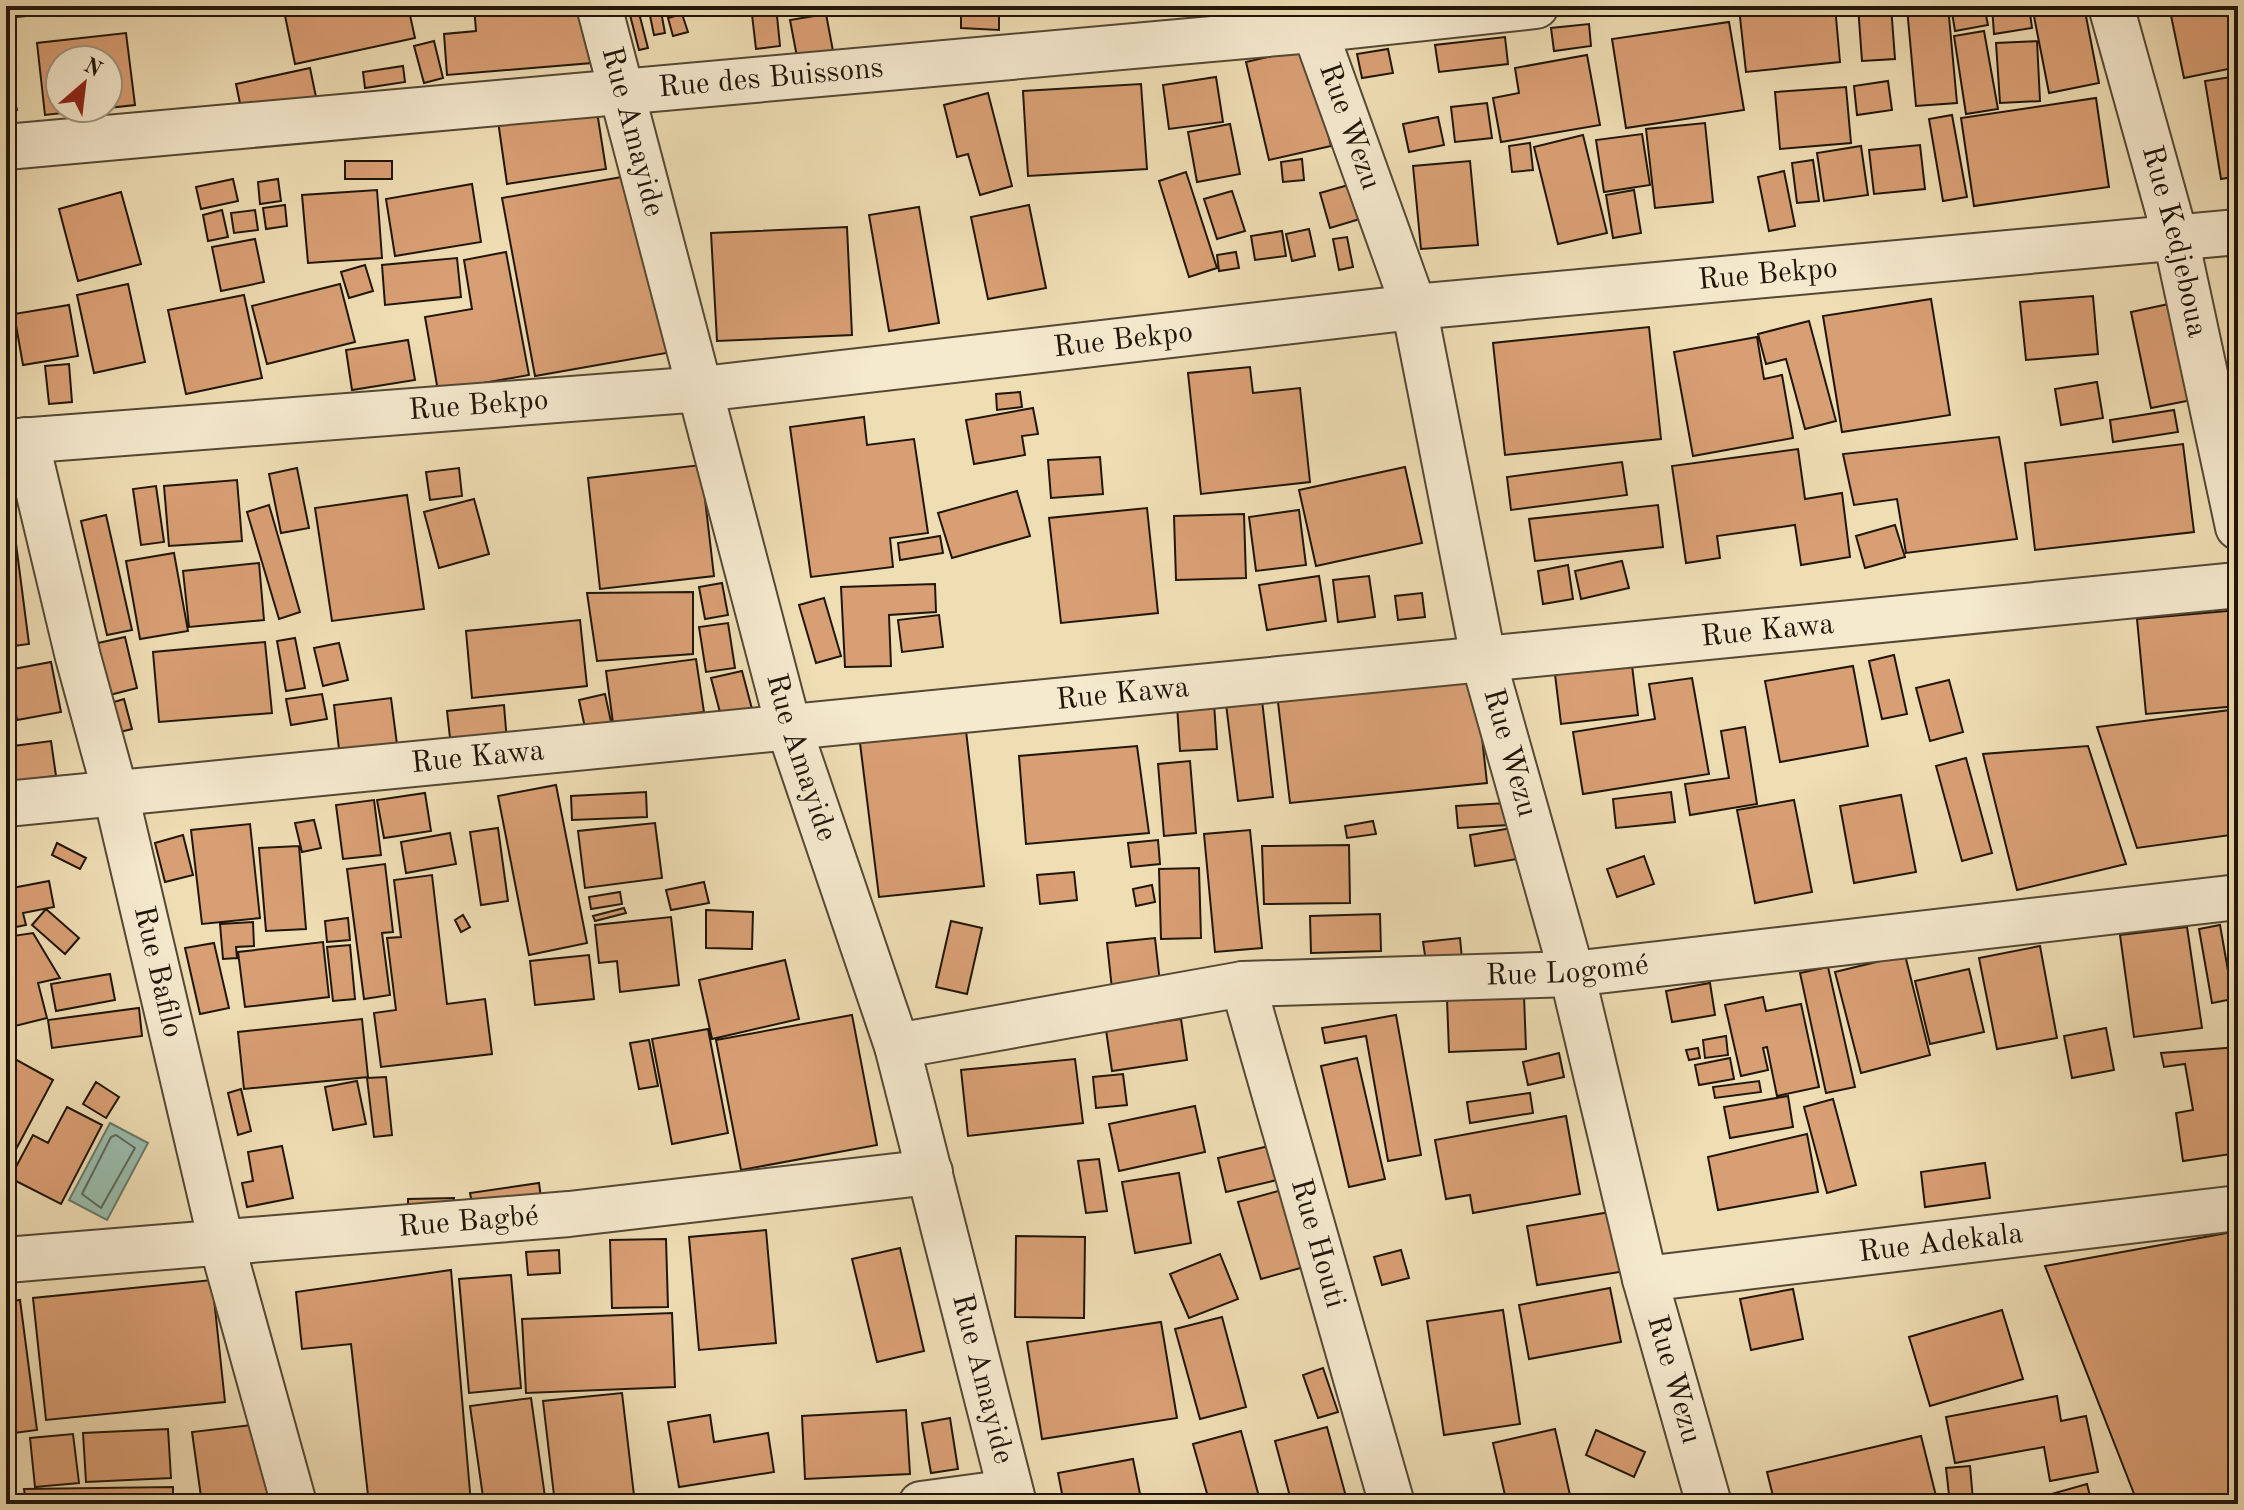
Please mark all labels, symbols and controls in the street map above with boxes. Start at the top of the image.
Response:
north arrow [44,44,124,124]
street label: Rue Amayide [595,44,669,220]
street label: Rue des Buissons [657,53,885,103]
text: N [80,54,105,82]
street label: Rue Wezu [1313,59,1386,194]
street label: Rue Kedjeboua [2136,142,2212,340]
street label: Rue Bekpo [1697,253,1839,296]
street label: Rue Bekpo [1052,318,1195,363]
street label: Rue Bekpo [408,386,550,426]
street label: Rue Kawa [1700,610,1836,653]
street label: Rue Amayide [760,670,841,845]
street label: Rue Kawa [1055,673,1191,716]
street label: Rue Wezu [1477,685,1542,820]
street label: Rue Kawa [410,736,546,779]
street label: Rue Bafilo [128,903,188,1041]
street label: Rue Logomé [1485,950,1650,992]
street label: Rue Houti [1285,1176,1350,1312]
street label: Rue Bagbé [397,1202,540,1243]
street label: Rue Adekala [1857,1219,2025,1268]
street label: Rue Amayide [946,1291,1018,1467]
street label: Rue Wezu [1641,1312,1706,1447]

